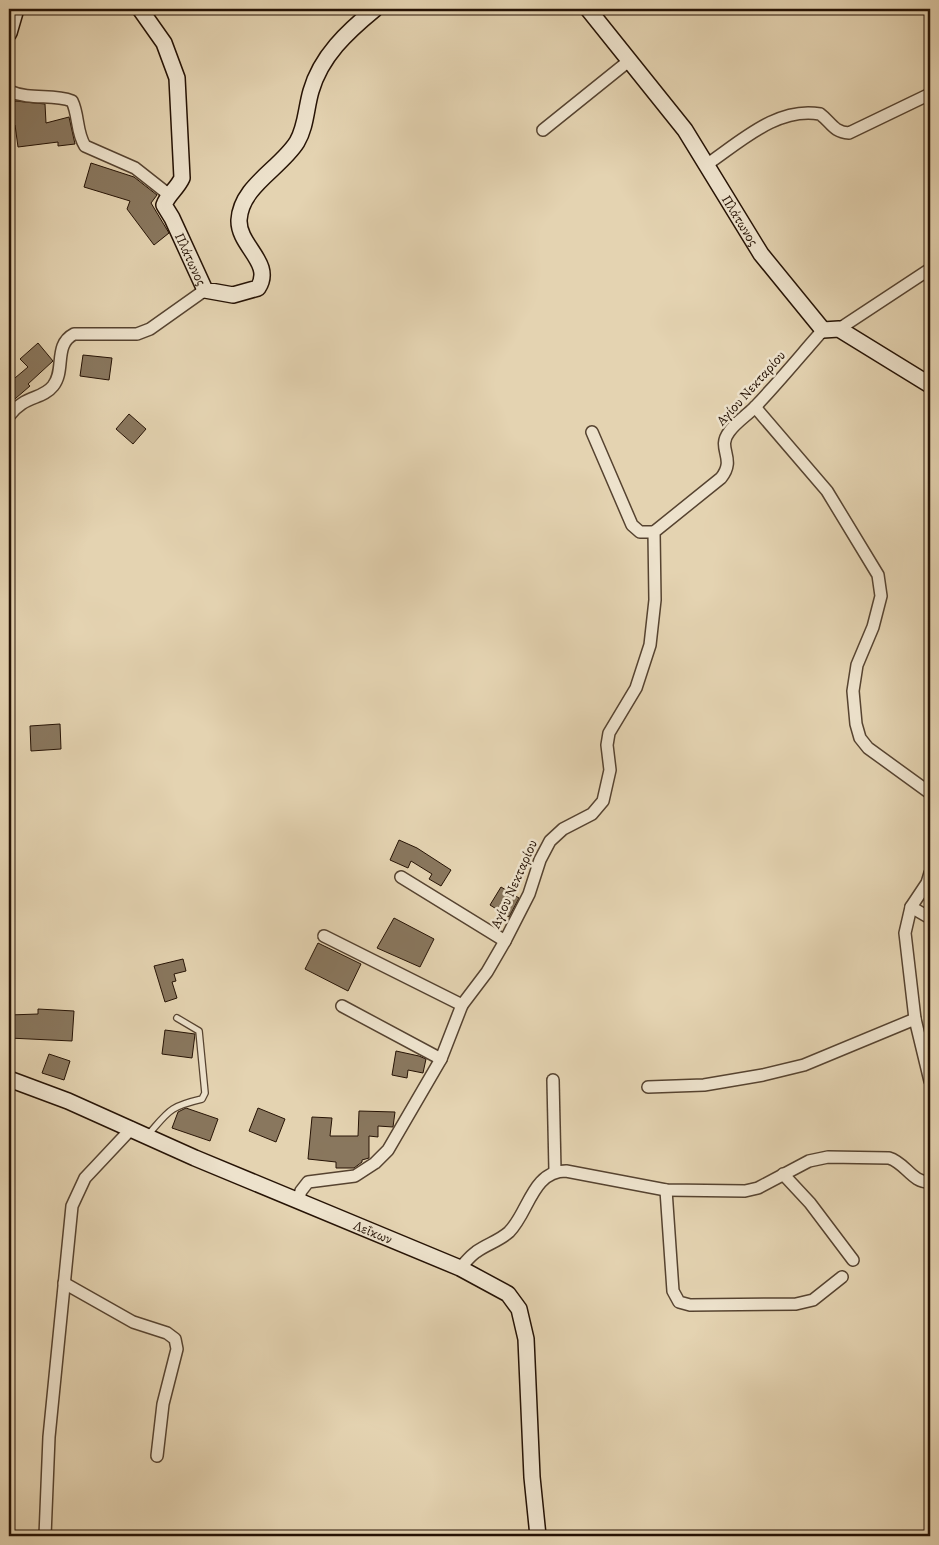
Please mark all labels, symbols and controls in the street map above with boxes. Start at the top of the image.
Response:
street label: Πλάτωνος [717,191,763,249]
street label: Πλάτωνος [170,229,211,289]
street label: Αγίου Νεκταρίου [711,346,790,430]
street label: Αγίου Νεκταρίου [486,837,542,932]
street label: Λεΐκων [350,1215,395,1248]

